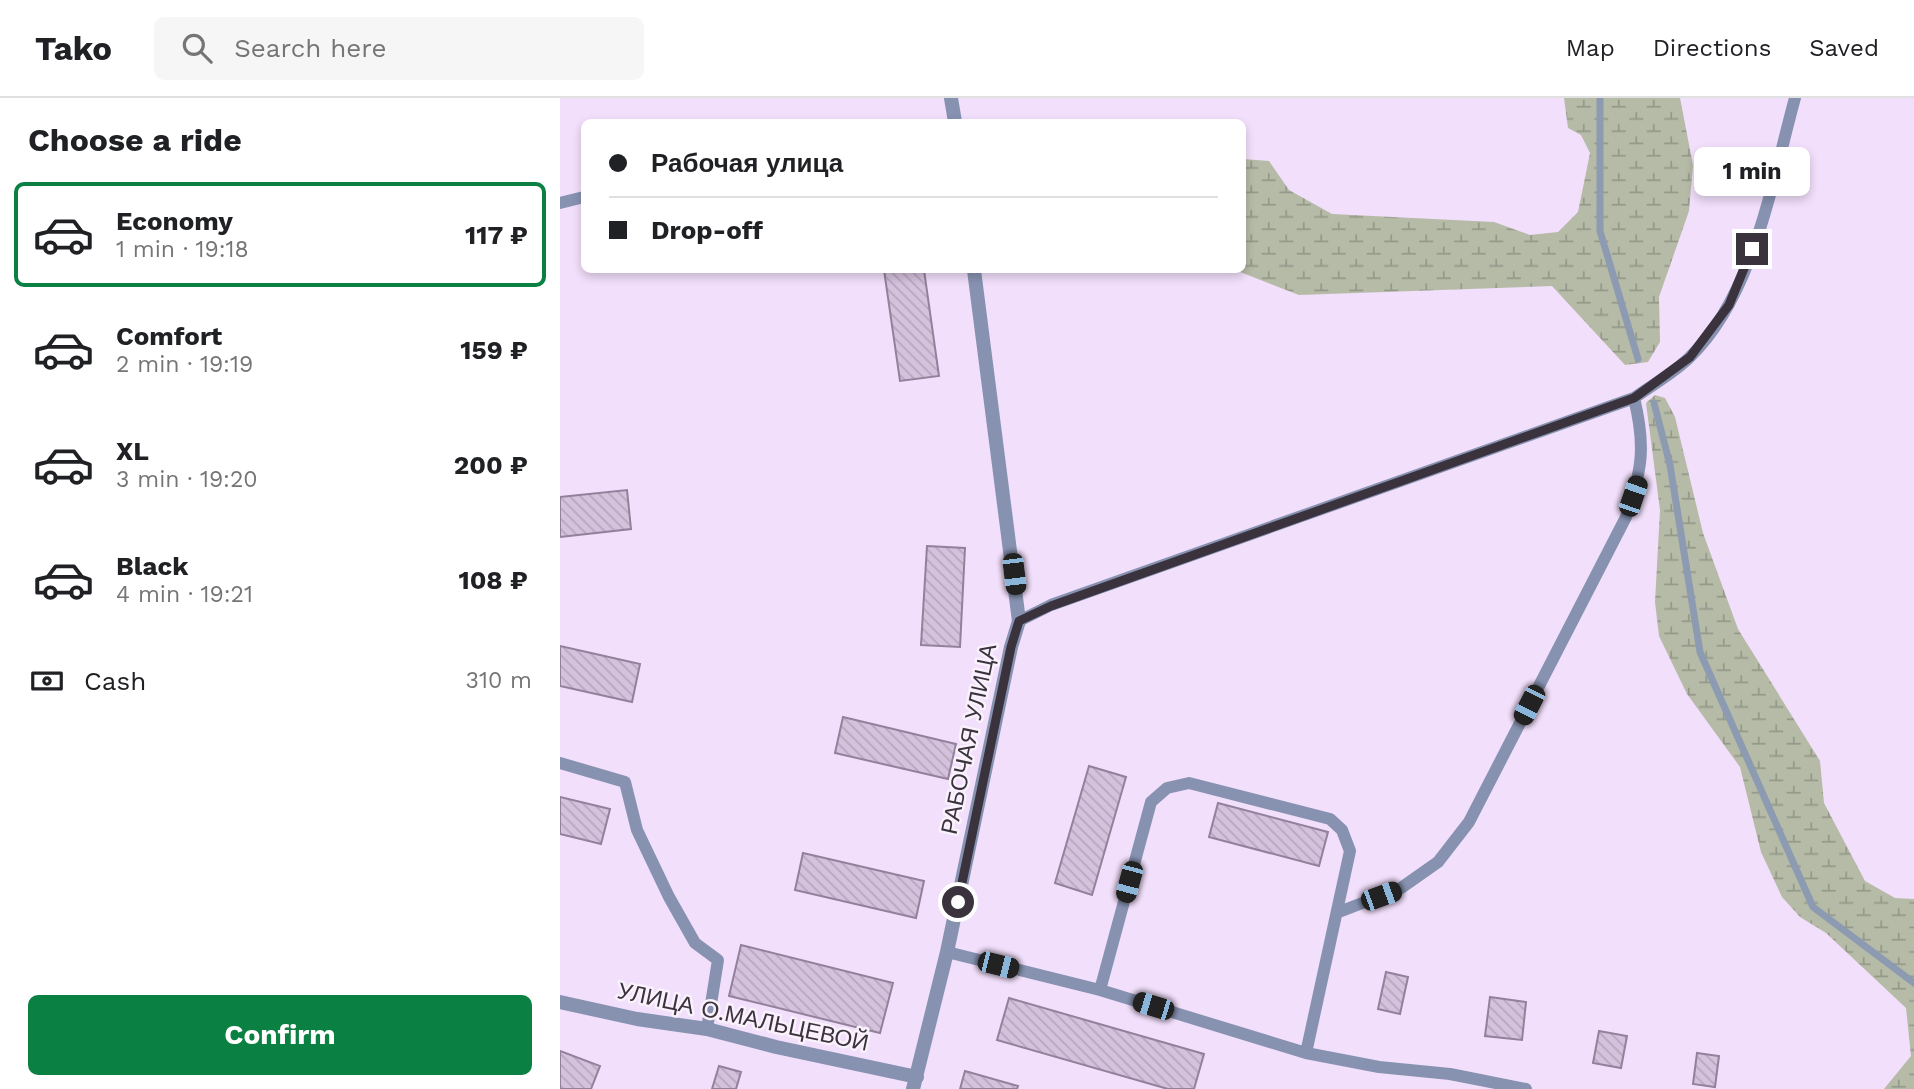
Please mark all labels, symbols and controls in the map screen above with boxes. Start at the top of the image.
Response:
search box [154,17,644,80]
text: Tako [35,29,112,68]
icon: search [178,29,216,67]
text: Search here [234,33,387,63]
text: Map [1566,34,1615,62]
text: Directions [1653,34,1771,62]
text: Saved [1809,34,1879,62]
text: Choose a ride [28,121,242,159]
text: Рабочая улица [651,148,843,178]
callout: 1 min [1694,148,1810,197]
text: 1 min [1722,158,1782,185]
icon: car [32,203,95,266]
text: Economy [116,206,233,236]
text: Drop-off [651,215,763,245]
text: 117 ₽ [465,220,528,250]
route end [1736,233,1768,265]
text: 1 min · 19:18 [116,236,249,263]
icon: car [32,318,95,381]
text: Comfort [116,321,222,351]
text: 159 ₽ [460,335,528,365]
text: 2 min · 19:19 [116,351,253,378]
icon: car [32,433,95,496]
text: XL [116,436,149,466]
text: 200 ₽ [454,450,528,480]
text: 3 min · 19:20 [116,466,258,493]
car [1617,473,1650,519]
icon: car [32,548,95,611]
text: Black [116,551,188,581]
car [1002,552,1027,596]
text: 108 ₽ [458,565,528,595]
text: 4 min · 19:21 [116,581,253,608]
street label: РАБОЧАЯ УЛИЦА [936,641,1003,837]
icon: cash [28,662,66,700]
text: Cash [84,666,146,696]
text: 310 m [466,667,532,694]
car [1511,682,1548,728]
car [1114,859,1145,905]
car [1358,879,1405,913]
route start [942,886,974,918]
car [976,950,1021,980]
street label: УЛИЦА О.МАЛЬЦЕВОЙ [615,976,871,1057]
car [1130,990,1177,1022]
button: Confirm [28,995,532,1075]

